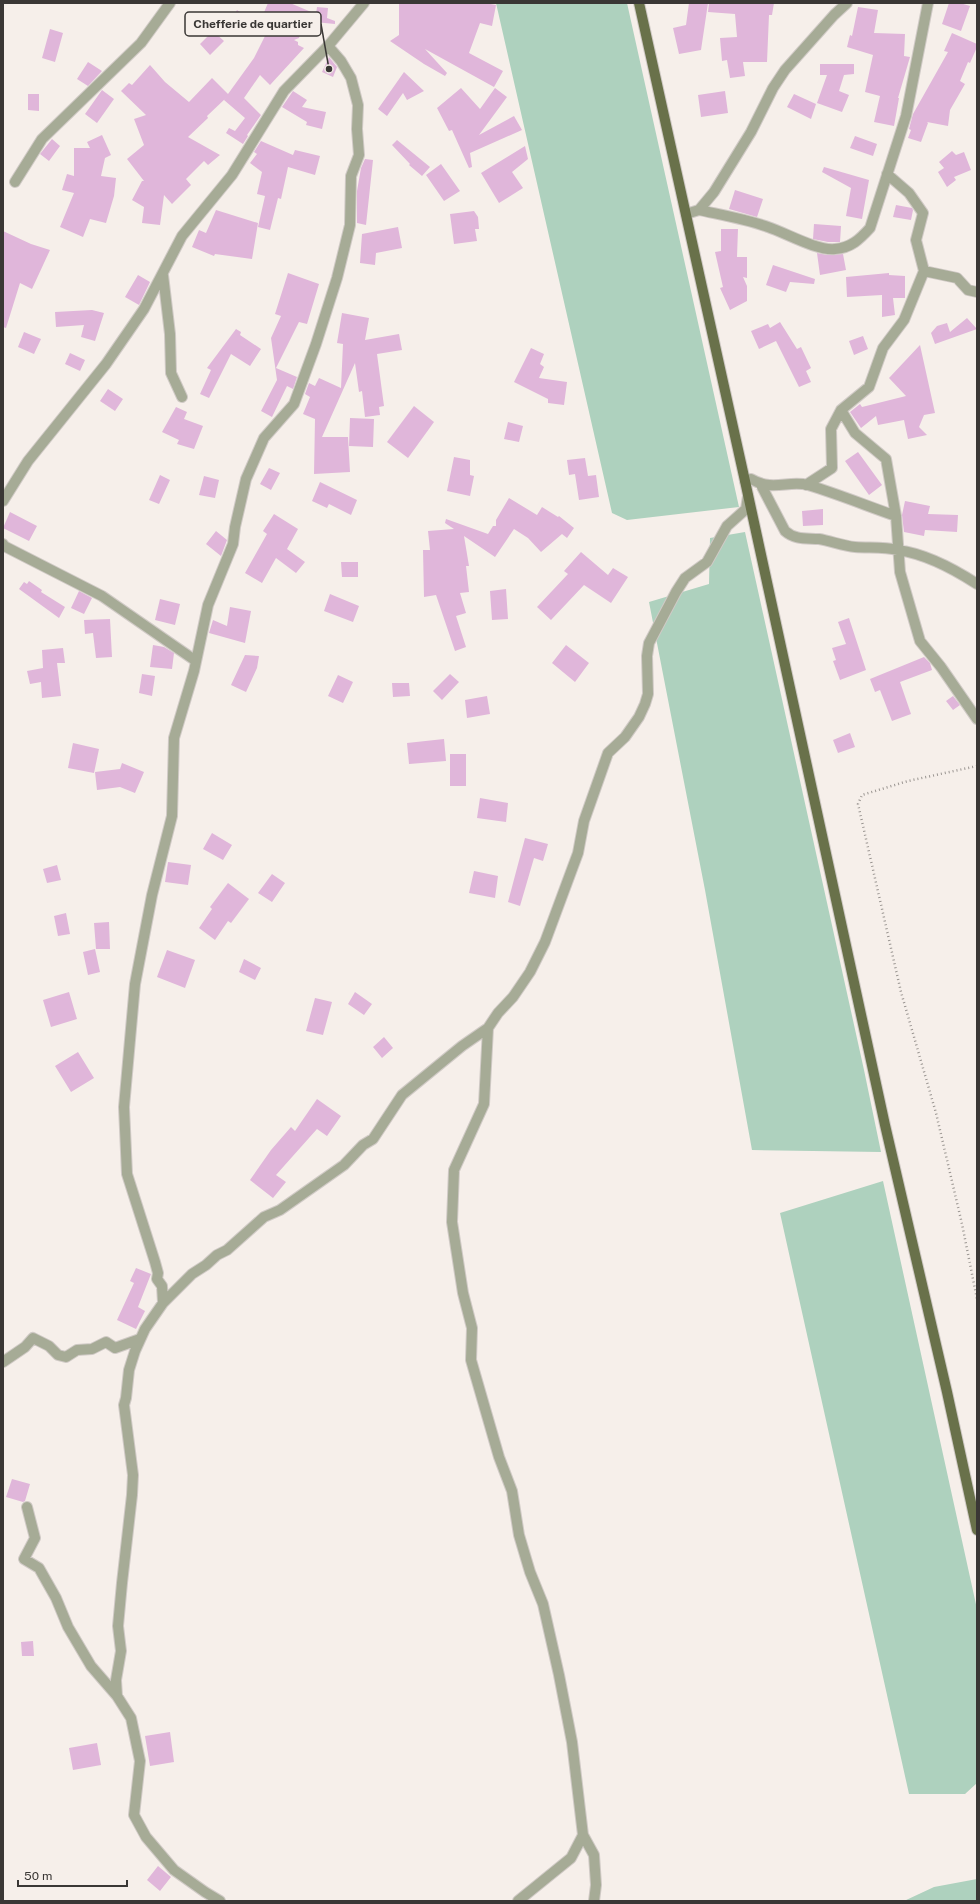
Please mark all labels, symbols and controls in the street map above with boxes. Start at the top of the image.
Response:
callout: Chefferie de quartier [185,12,321,36]
text: Chefferie de quartier [193,17,313,31]
scale bar [18,1862,127,1888]
text: 50 m [24,1869,52,1883]

